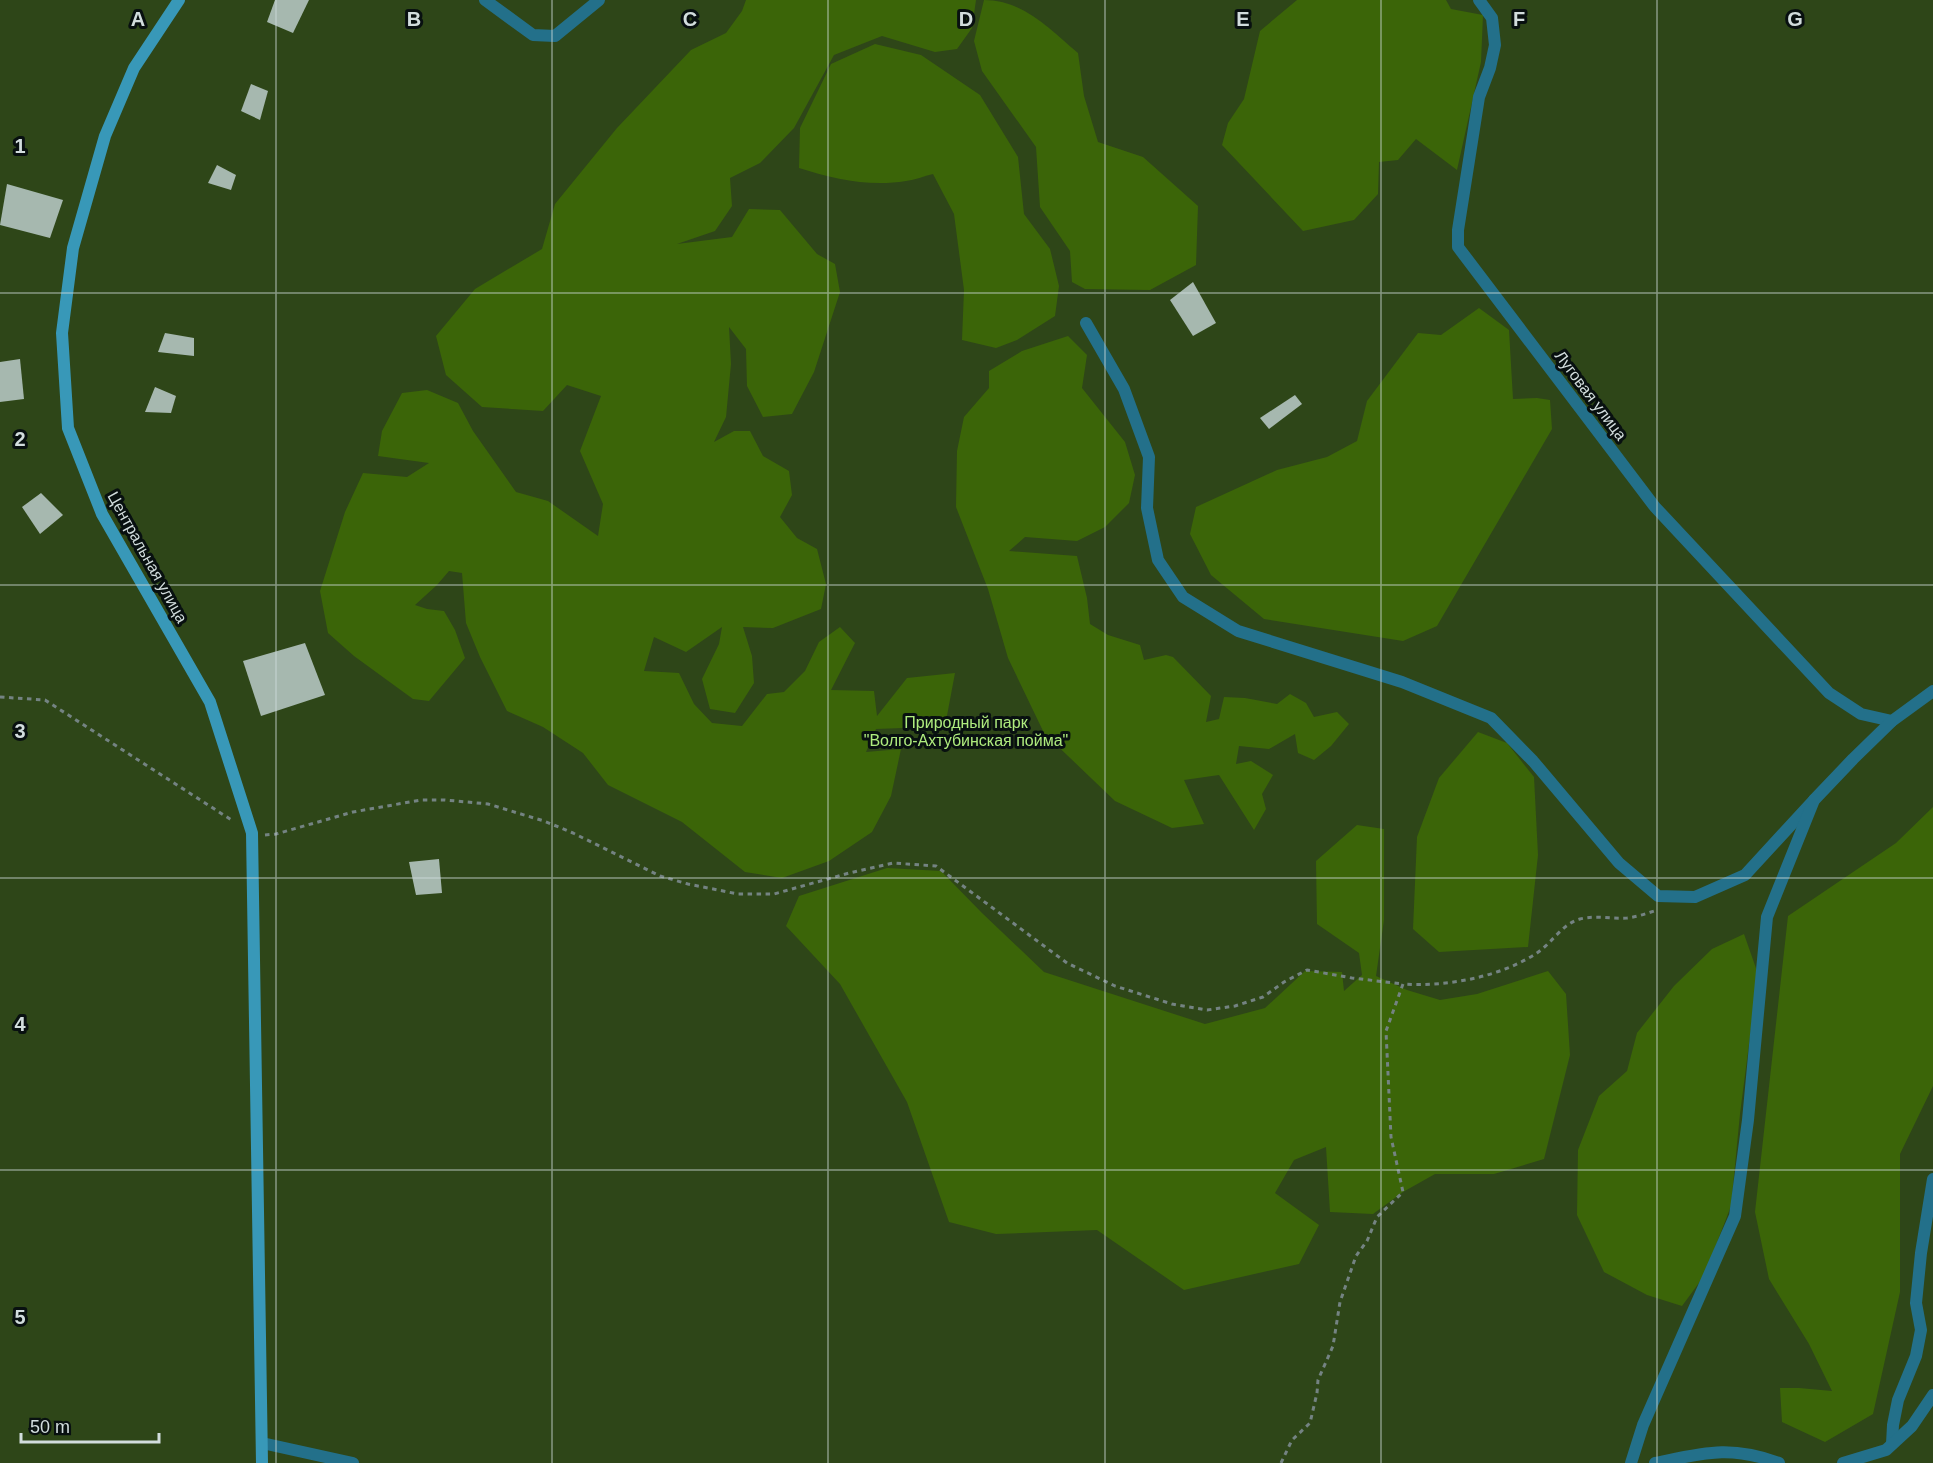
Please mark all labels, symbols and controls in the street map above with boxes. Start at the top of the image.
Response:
text: A [131,8,145,30]
text: B [407,8,421,30]
text: C [683,8,697,30]
text: D [959,8,973,30]
text: E [1236,8,1250,30]
text: F [1513,8,1525,30]
text: G [1787,8,1803,30]
text: 1 [14,135,26,157]
street label: Луговая улица [1552,347,1630,443]
text: 2 [14,428,26,450]
street label: Центральная улица [104,489,191,626]
park label: Природный парк "Волго-Ахтубинская пойма" [864,714,1068,749]
text: 3 [14,720,26,742]
text: 4 [14,1013,26,1035]
text: 5 [14,1306,26,1328]
scale bar [21,1406,159,1444]
text: 50 m [30,1417,70,1437]

